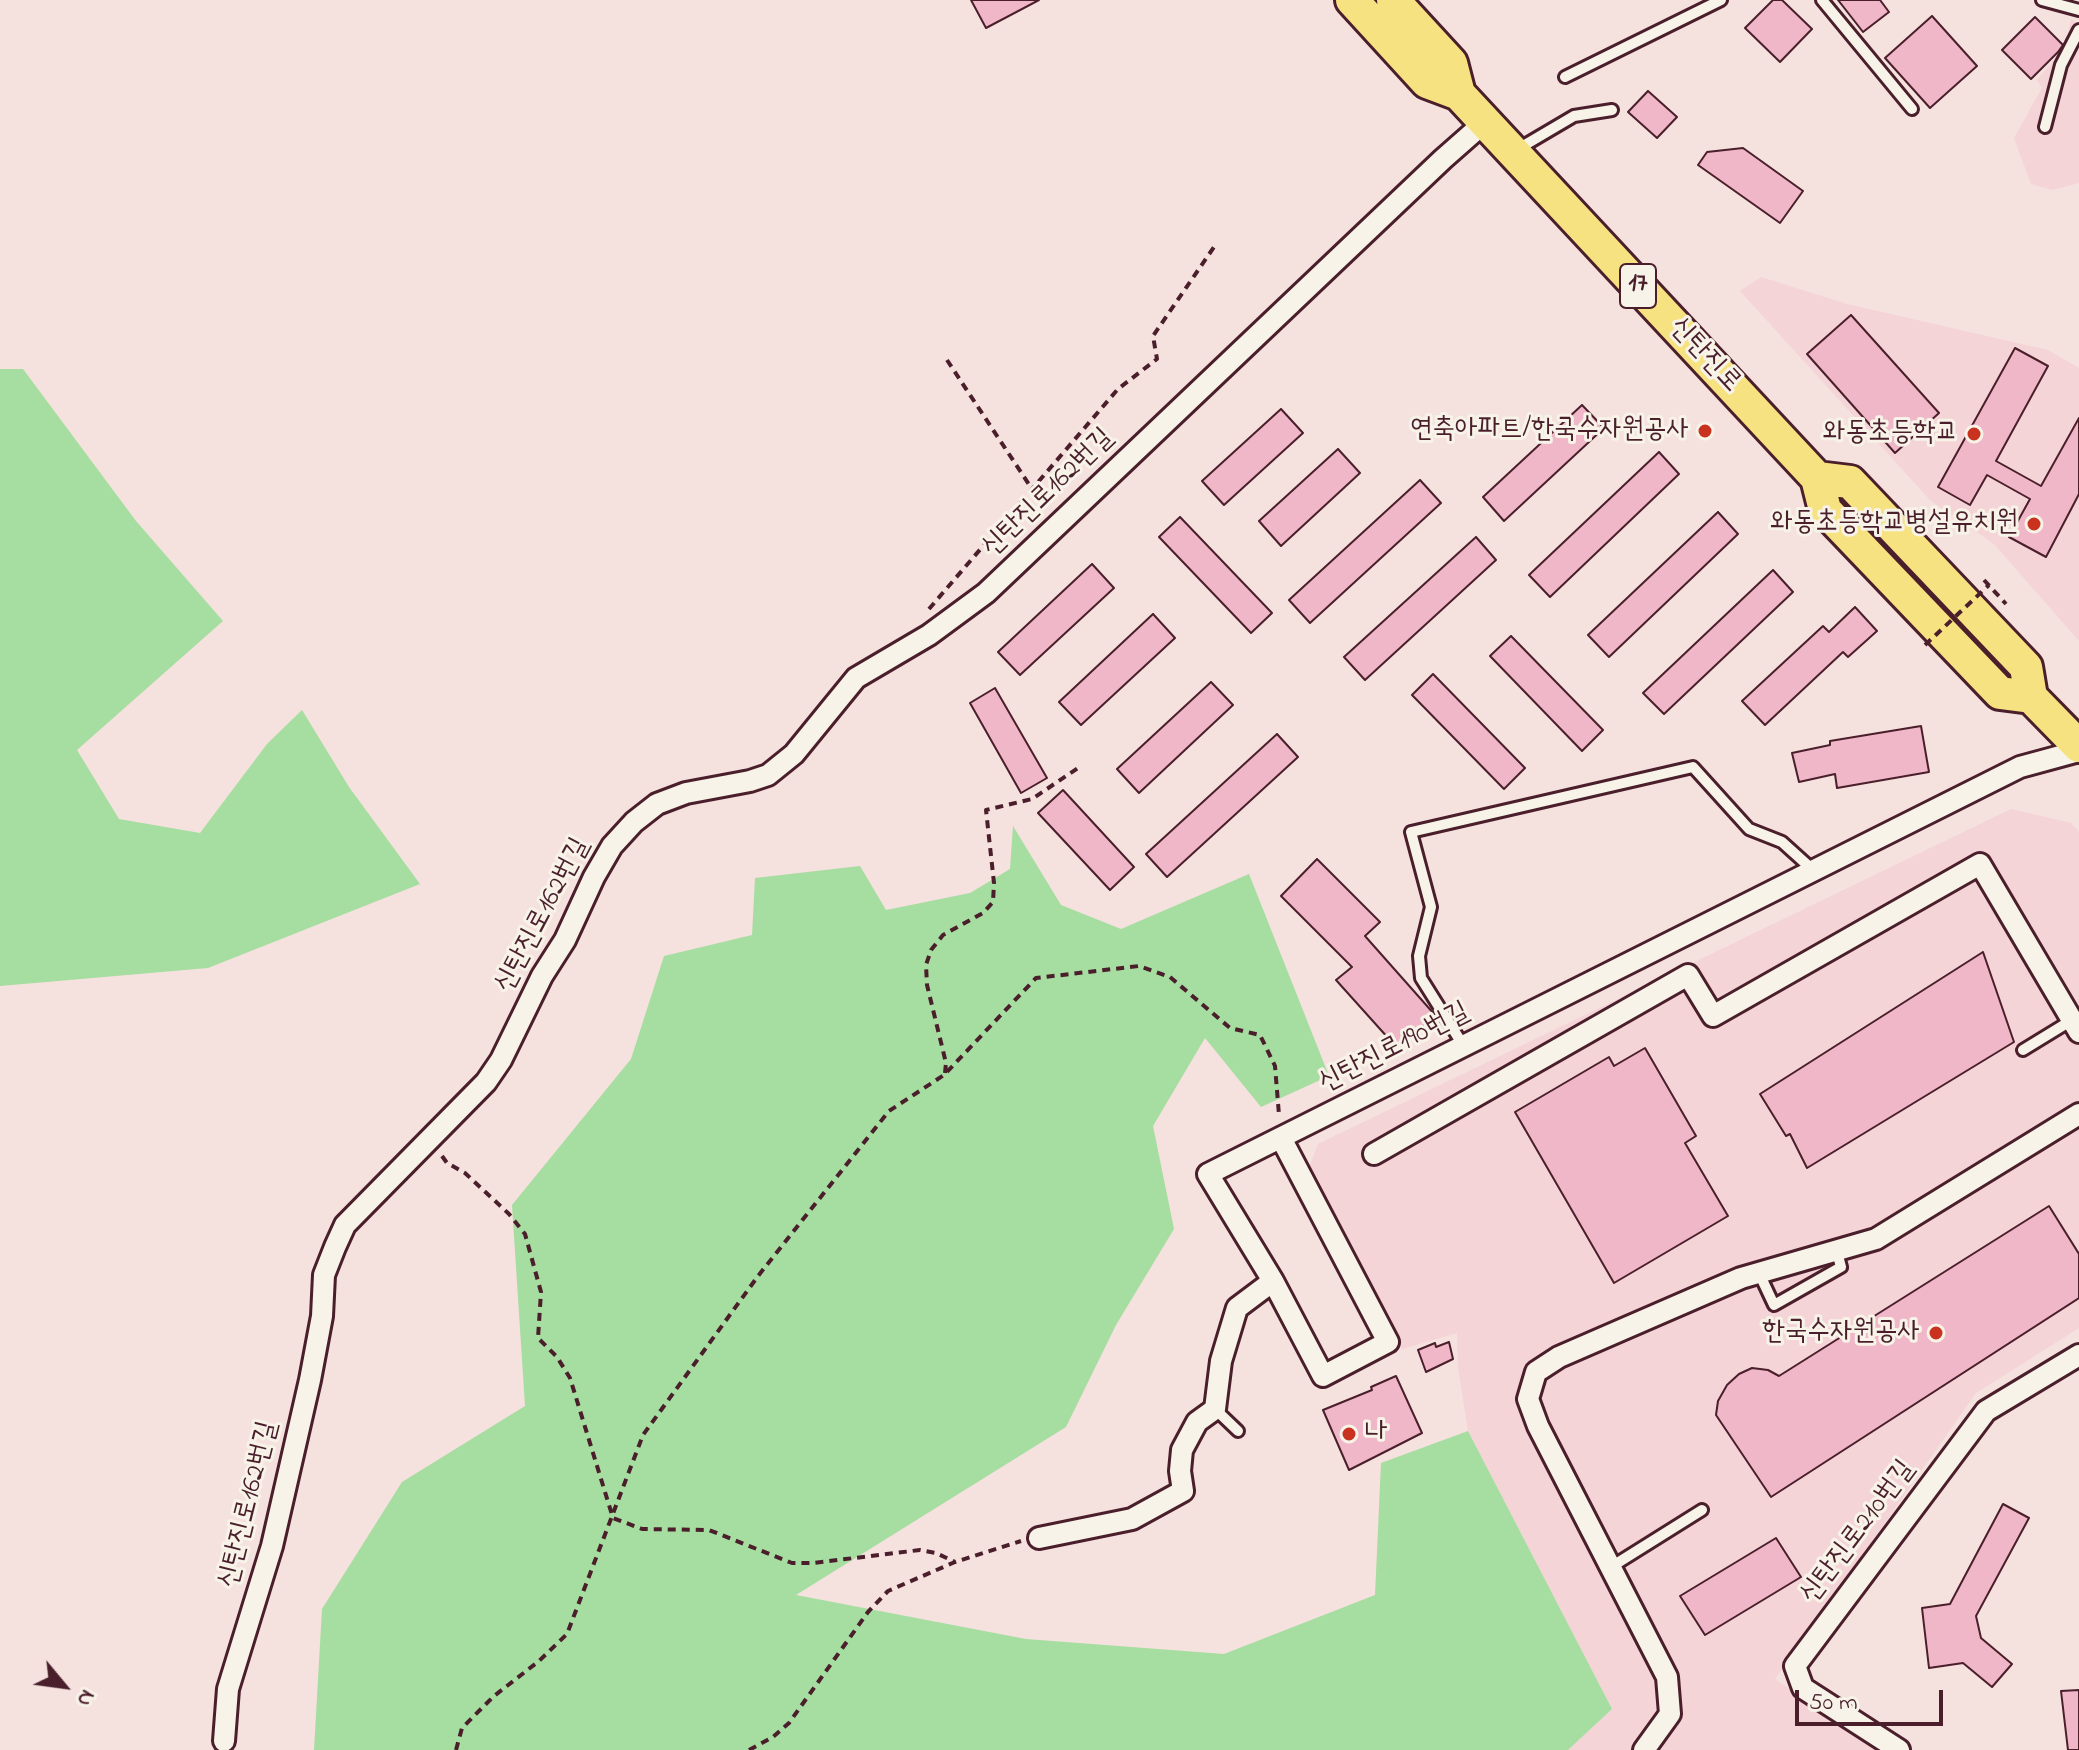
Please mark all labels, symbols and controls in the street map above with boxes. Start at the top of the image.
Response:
road number: 17 [1620,264,1656,308]
street label: 신탄진로 [1661,312,1747,400]
place label: 연축아파트/한국수자원공사 [1410,414,1689,448]
place label: 와동초등학교 [1823,417,1958,451]
marker: 연축아파트/한국수자원공사 [1696,422,1714,440]
street label: 신탄진로162번길 [976,423,1122,565]
marker: 와동초등학교 [1965,425,1983,443]
place label: 와동초등학교병설유치원 [1770,507,2018,541]
marker: 와동초등학교병설유치원 [2025,515,2043,533]
street label: 신탄진로162번길 [489,833,599,999]
street label: 신탄진로190번길 [1314,997,1476,1101]
place label: 한국수자원공사 [1762,1316,1920,1350]
marker: 한국수자원공사 [1927,1324,1945,1342]
place label: 나 [1365,1417,1388,1451]
street label: 신탄진로162번길 [213,1418,287,1592]
marker: 나 [1340,1425,1358,1443]
street label: 신탄진로210번길 [1794,1455,1924,1611]
north arrow [24,1646,104,1726]
scale bar [1799,1674,1947,1724]
text: N [67,1683,103,1712]
text: 50 m [1809,1686,1858,1721]

